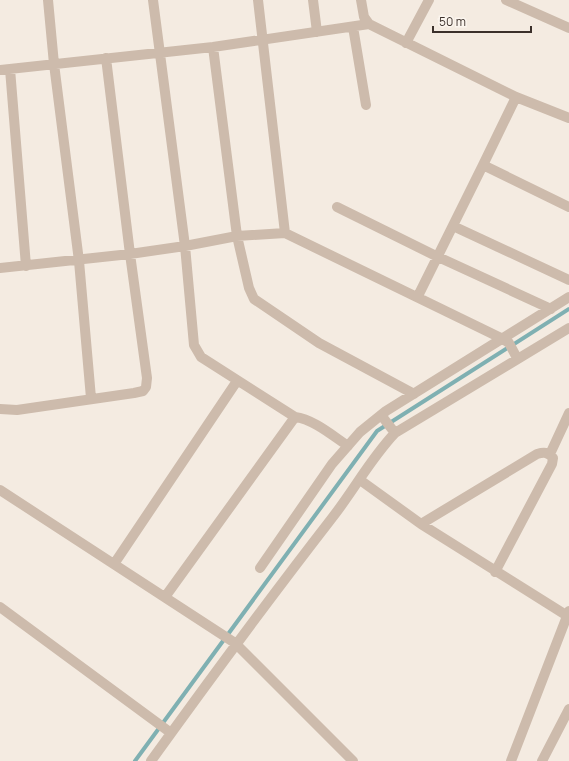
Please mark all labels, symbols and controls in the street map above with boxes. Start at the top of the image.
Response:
scale bar [433,8,531,34]
text: 50 m [439,13,466,30]

